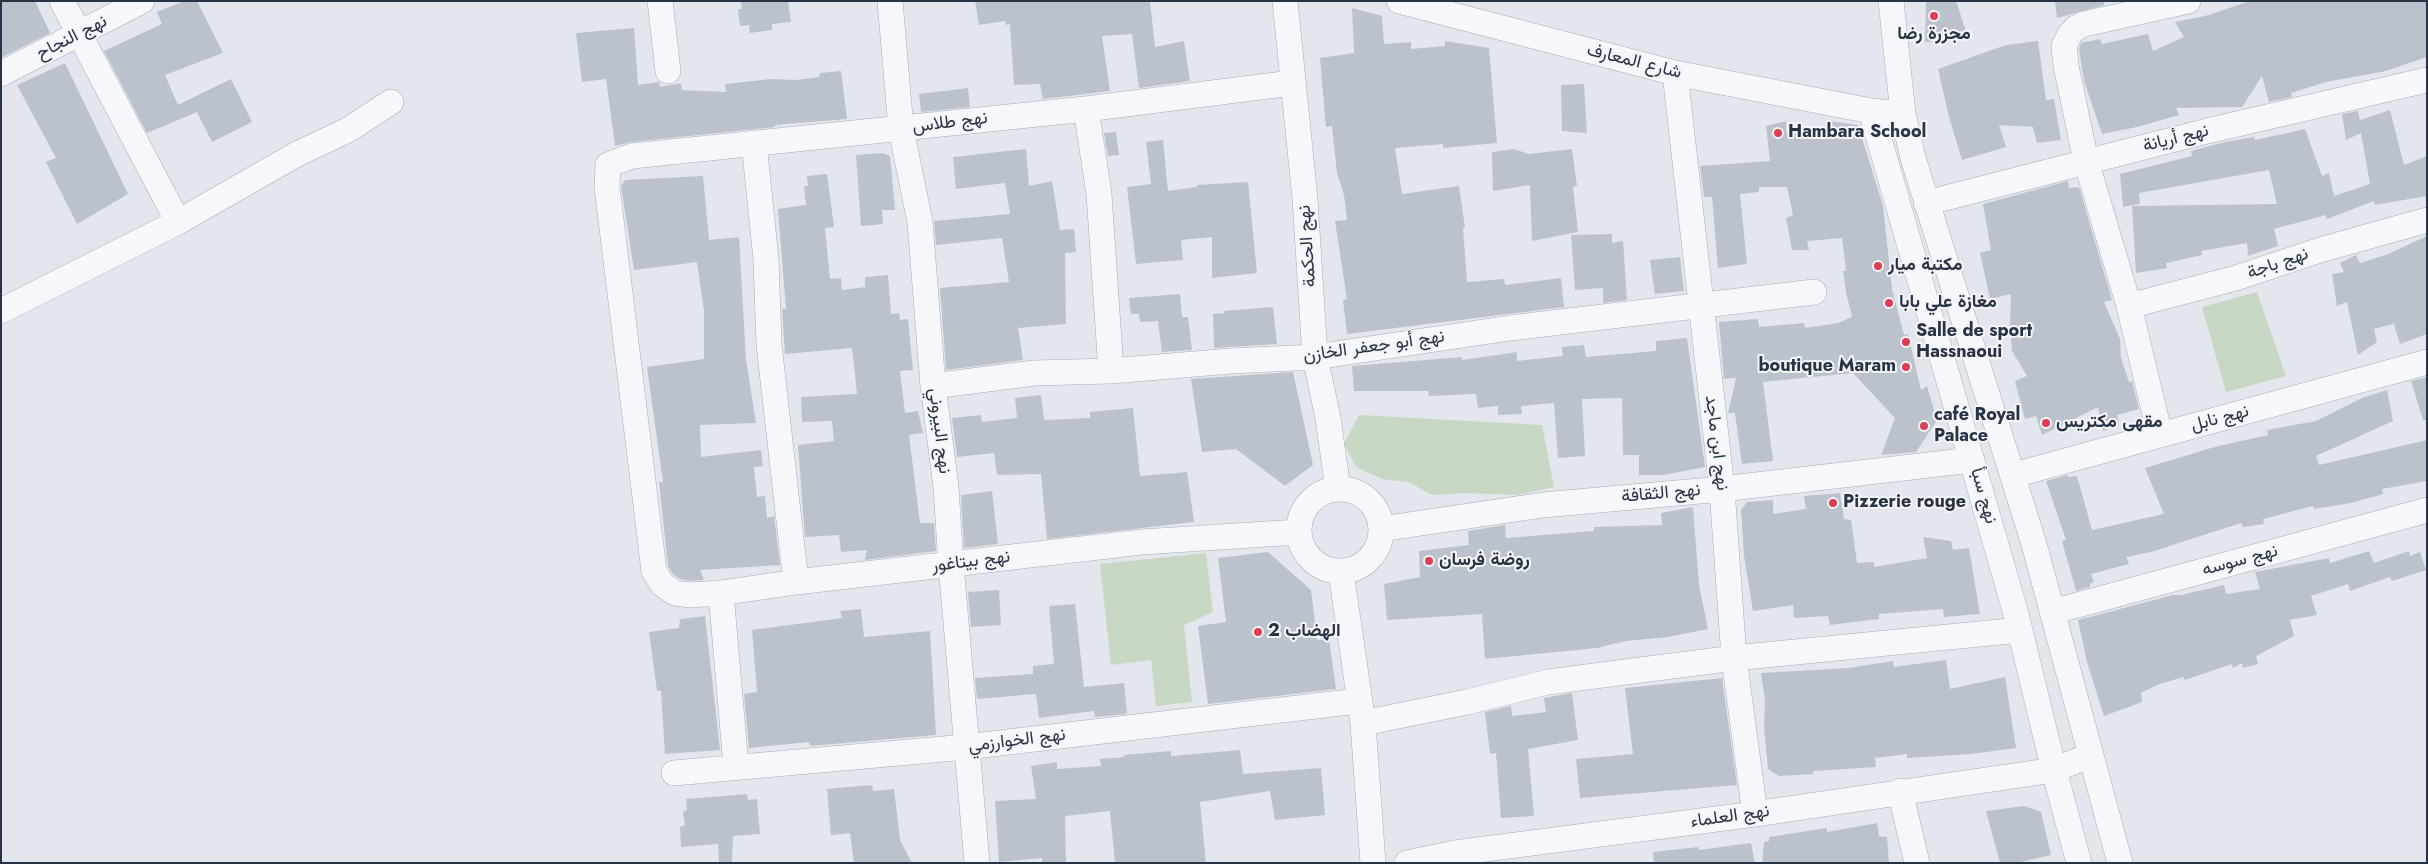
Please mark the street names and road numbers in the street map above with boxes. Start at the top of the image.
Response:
street label: نهج النجاح [33,11,111,65]
street label: شارع المعارف [1584,40,1684,84]
street label: نهج طلاس [911,108,989,138]
street label: نهج أريانة [2141,120,2211,158]
street label: نهج الحكمة [1294,204,1322,288]
street label: نهج باجة [2245,243,2311,285]
street label: نهج أبو جعفر الخازن [1302,326,1446,368]
street label: نهج البيروني [923,387,955,475]
street label: نهج ابن ماجد [1699,394,1733,492]
street label: نهج نابل [2189,401,2251,437]
street label: نهج سبأ [1965,466,2001,526]
street label: نهج الثقافة [1621,480,1701,508]
street label: نهج سوسه [2200,541,2280,581]
street label: نهج بيتاغور [931,546,1011,578]
street label: نهج الخوارزمي [967,724,1067,758]
street label: نهج العلماء [1689,801,1771,833]

